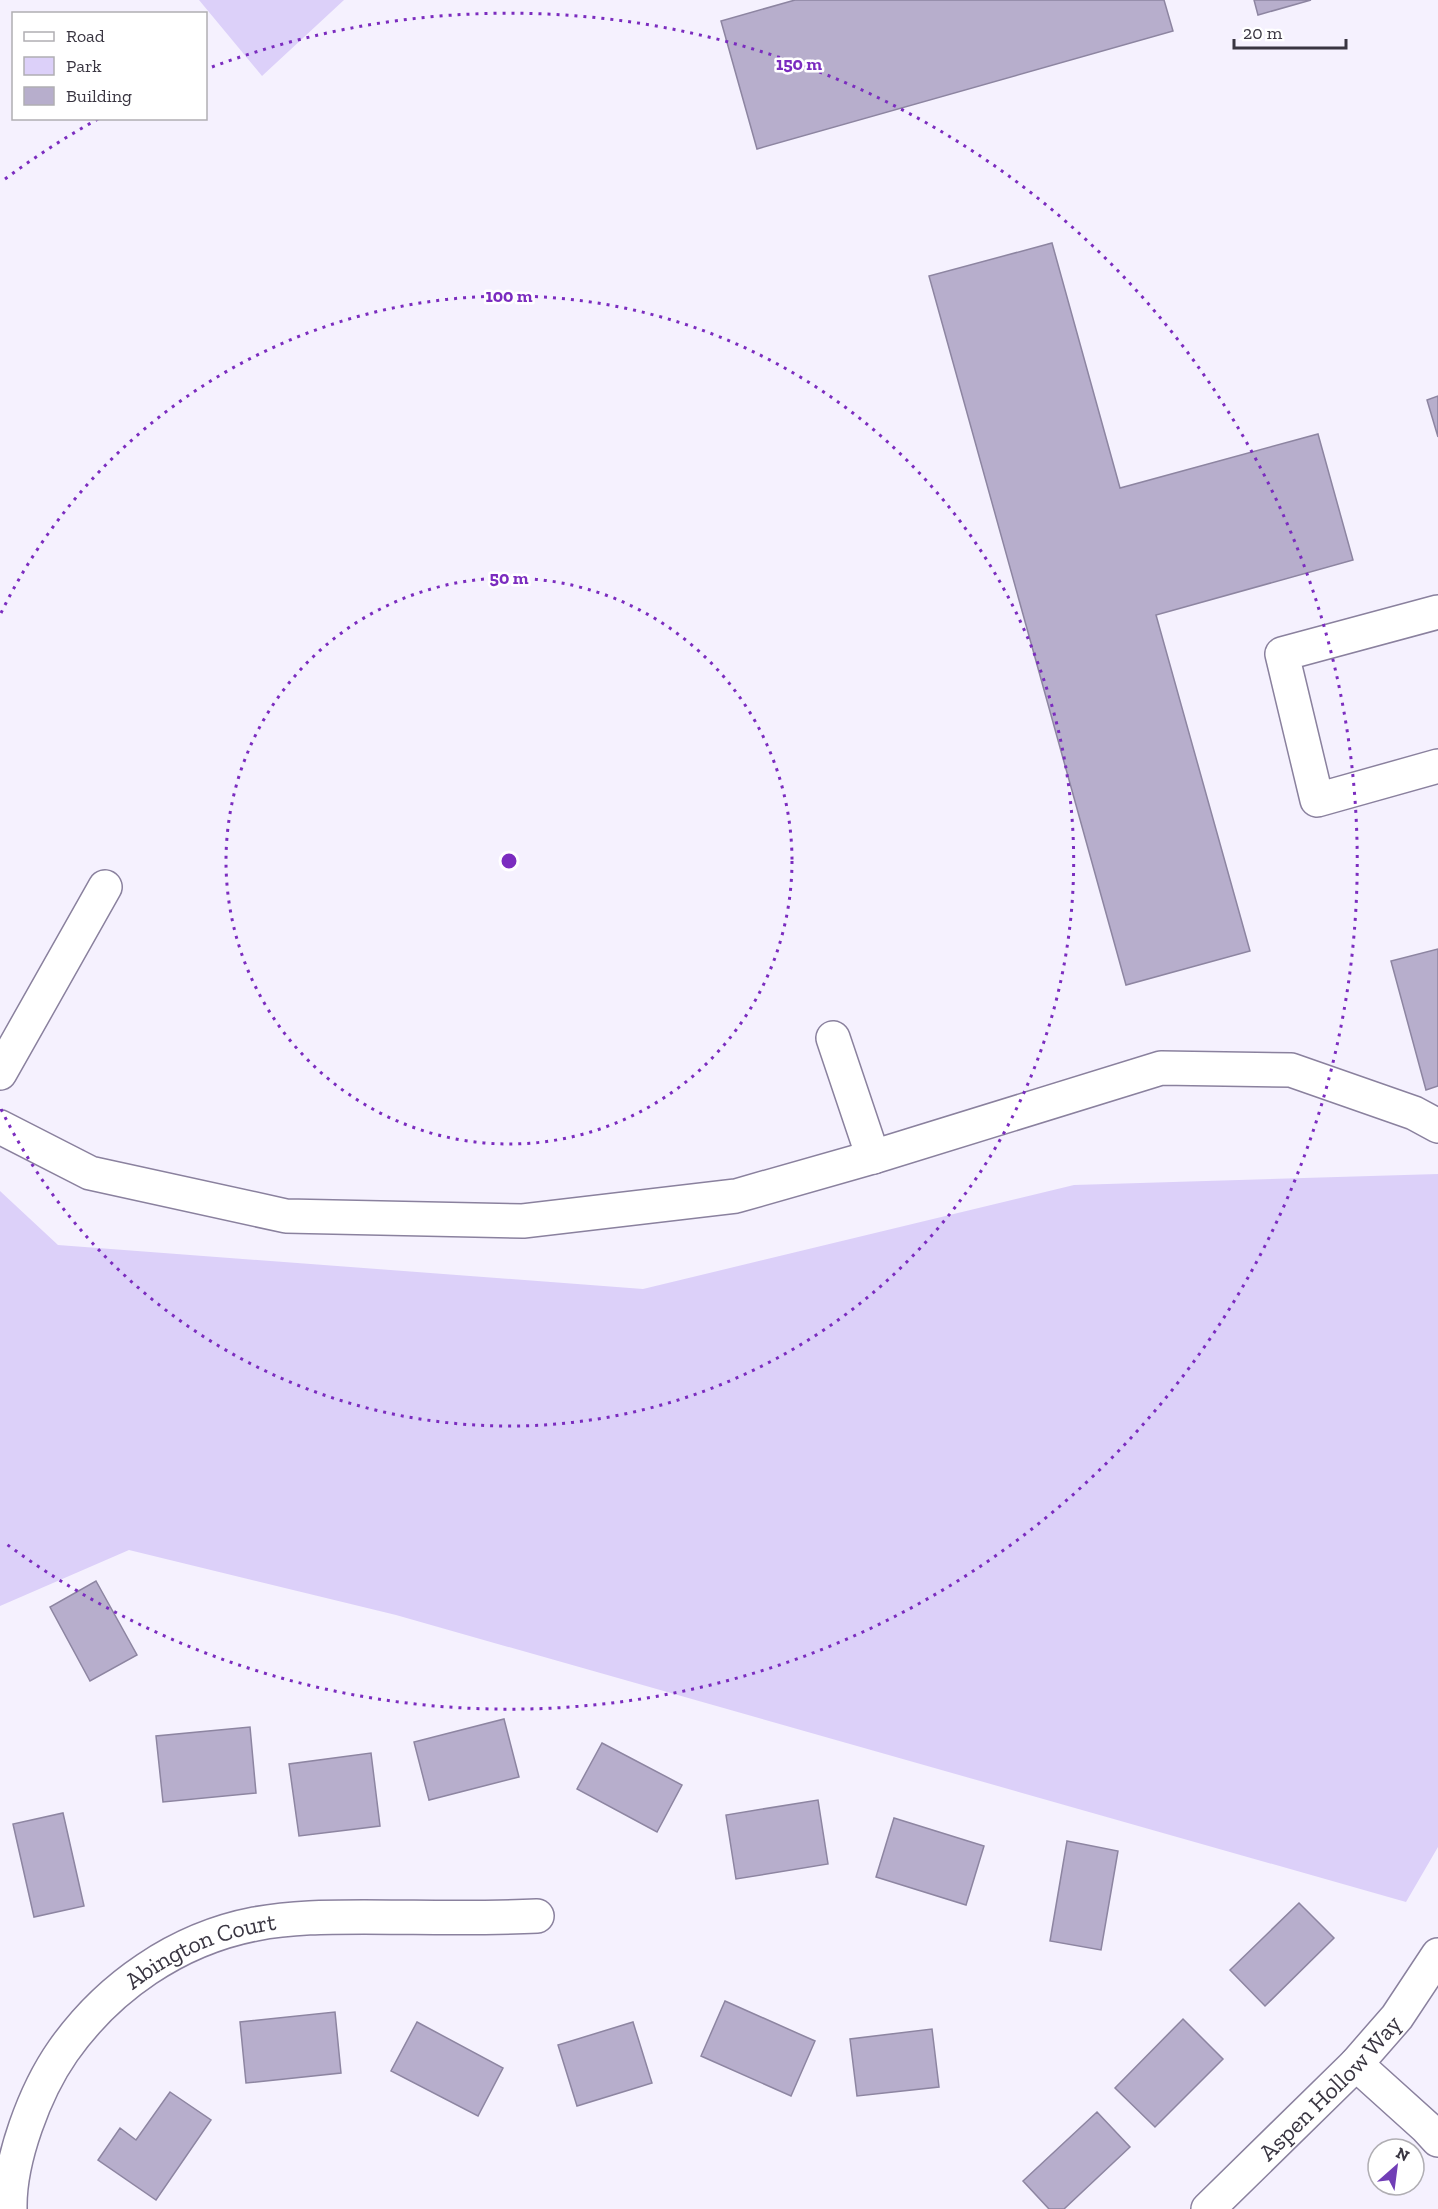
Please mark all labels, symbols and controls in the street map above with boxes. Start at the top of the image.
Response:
legend [12,12,207,120]
scale bar [1234,12,1346,50]
text: 20 m [1243,22,1283,44]
text: Road [66,25,105,47]
text: 150 m [776,53,822,75]
text: Park [66,55,102,77]
text: Building [66,85,132,107]
text: 100 m [485,285,533,307]
text: 50 m [490,567,529,589]
centre of rings [499,851,519,871]
street label: Abington Court [119,1906,278,1995]
street label: Aspen Hollow Way [1252,2008,1407,2166]
north arrow [1366,2137,1426,2197]
text: N [1393,2143,1413,2165]

